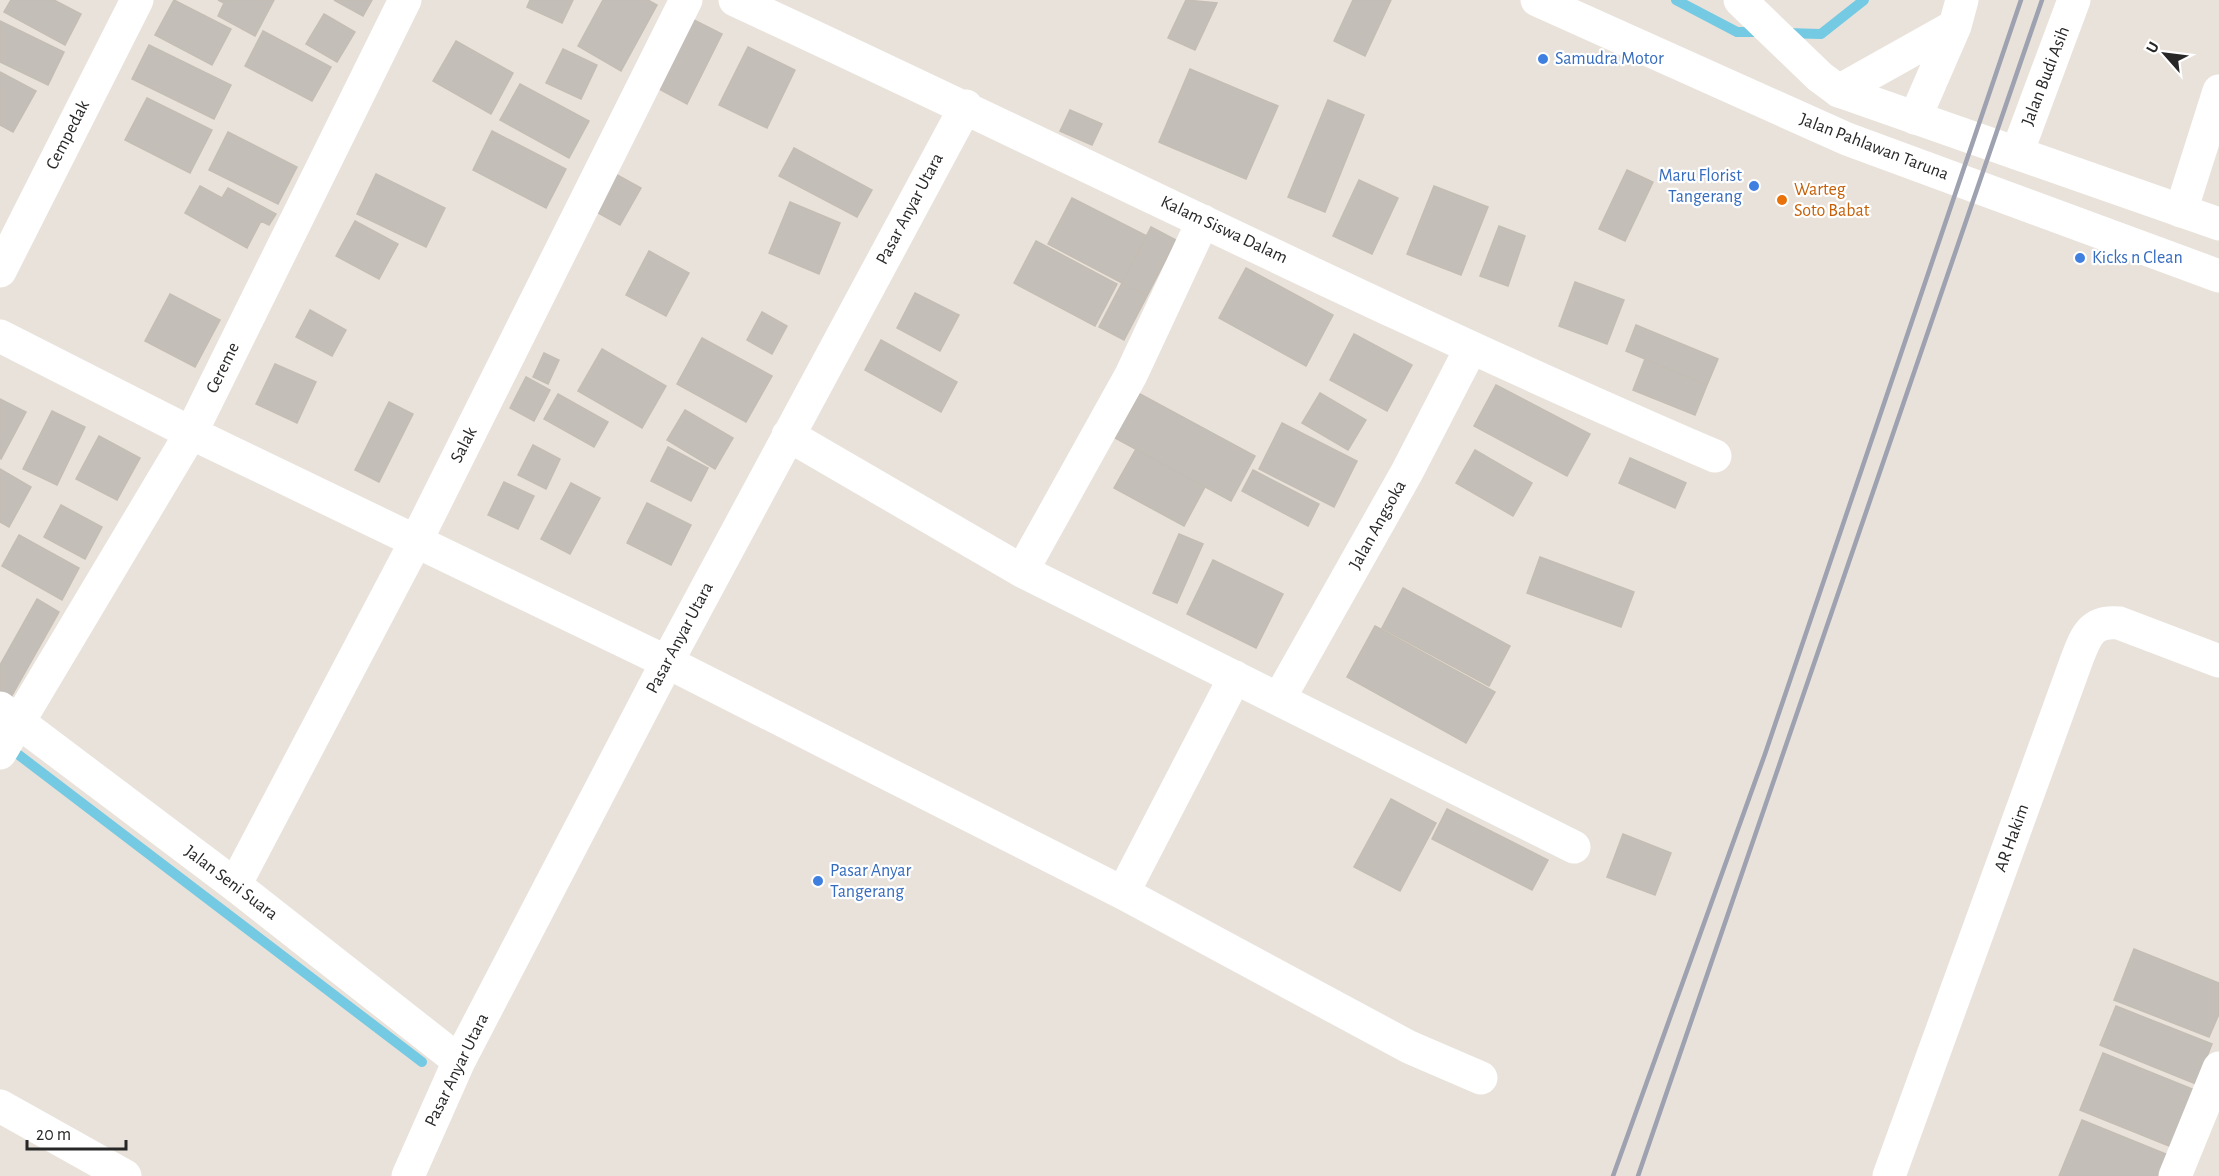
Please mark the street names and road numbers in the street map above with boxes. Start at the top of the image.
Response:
street label: Jalan Budi Asih [2019,24,2073,128]
street label: Cempedak [43,97,93,173]
street label: Jalan Pahlawan Taruna [1797,110,1951,184]
street label: Pasar Anyar Utara [873,150,947,268]
street label: Kalam Siswa Dalam [1158,193,1290,267]
street label: Cereme [203,340,243,396]
street label: Salak [447,424,481,466]
street label: Jalan Angsoka [1346,478,1410,572]
street label: Pasar Anyar Utara [643,579,717,697]
street label: AR Hakim [1991,802,2033,874]
street label: Jalan Seni Suara [181,842,281,924]
street label: Pasar Anyar Utara [422,1011,492,1129]

